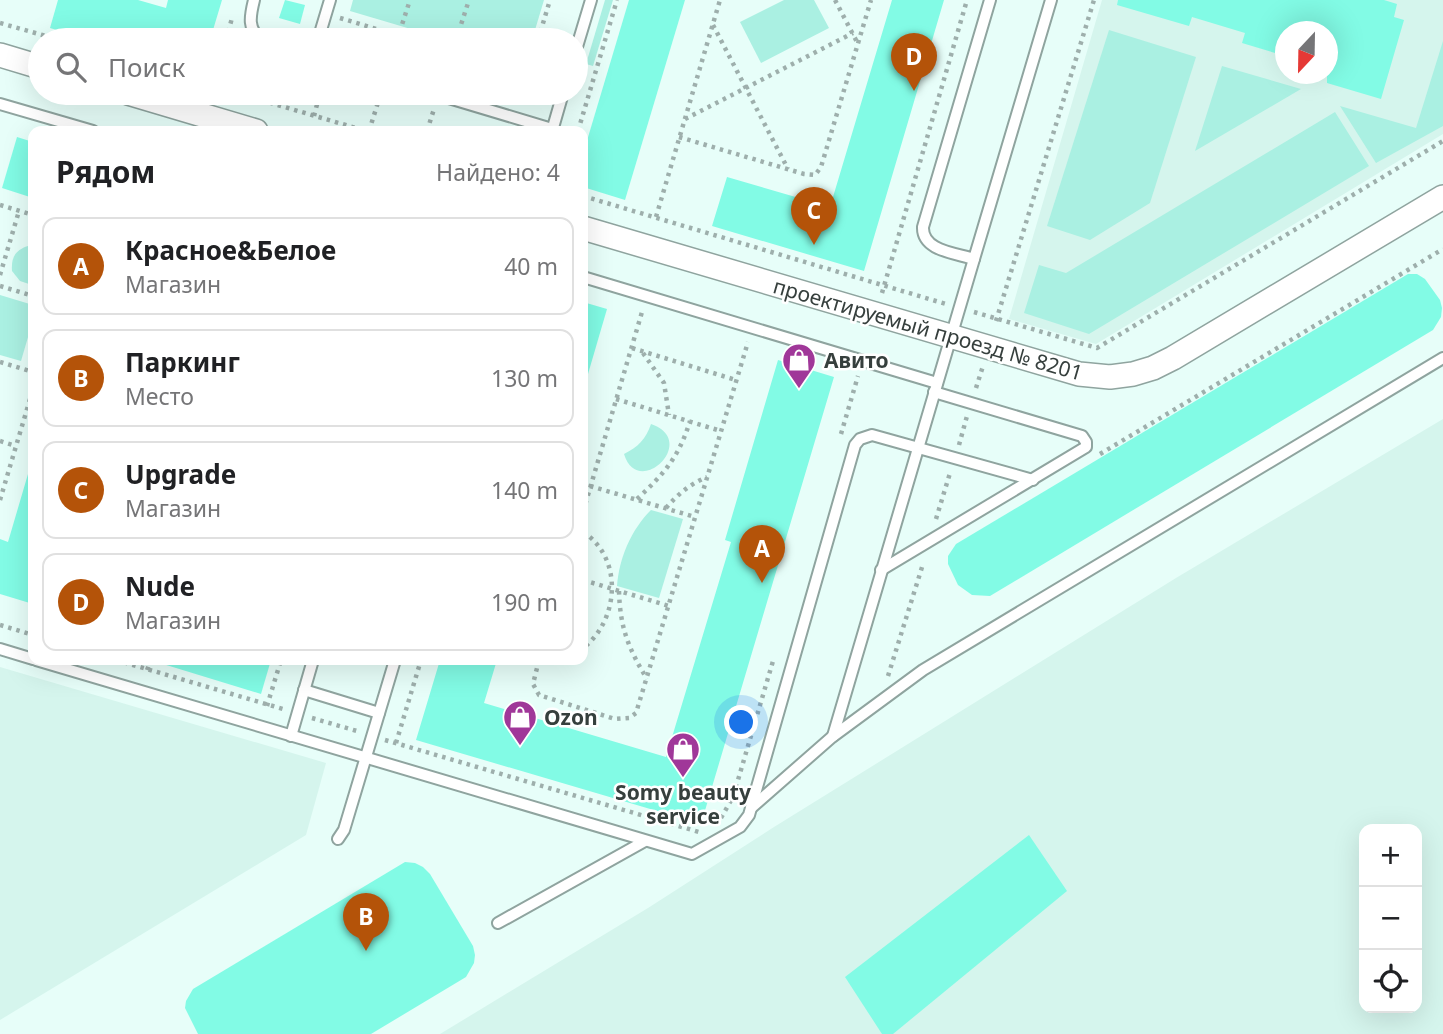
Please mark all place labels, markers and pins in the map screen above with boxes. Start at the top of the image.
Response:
pin: D [891,33,937,91]
pin: C [791,187,837,245]
shop icon: Авито [780,341,818,390]
place label: Авито [824,346,889,374]
pin: A [739,525,785,583]
shop icon: Ozon [501,698,539,747]
place label: Ozon [544,703,598,731]
shop icon: Somy beauty service [664,730,702,779]
place label: Somy beauty service [615,778,751,830]
pin: B [343,893,389,951]

